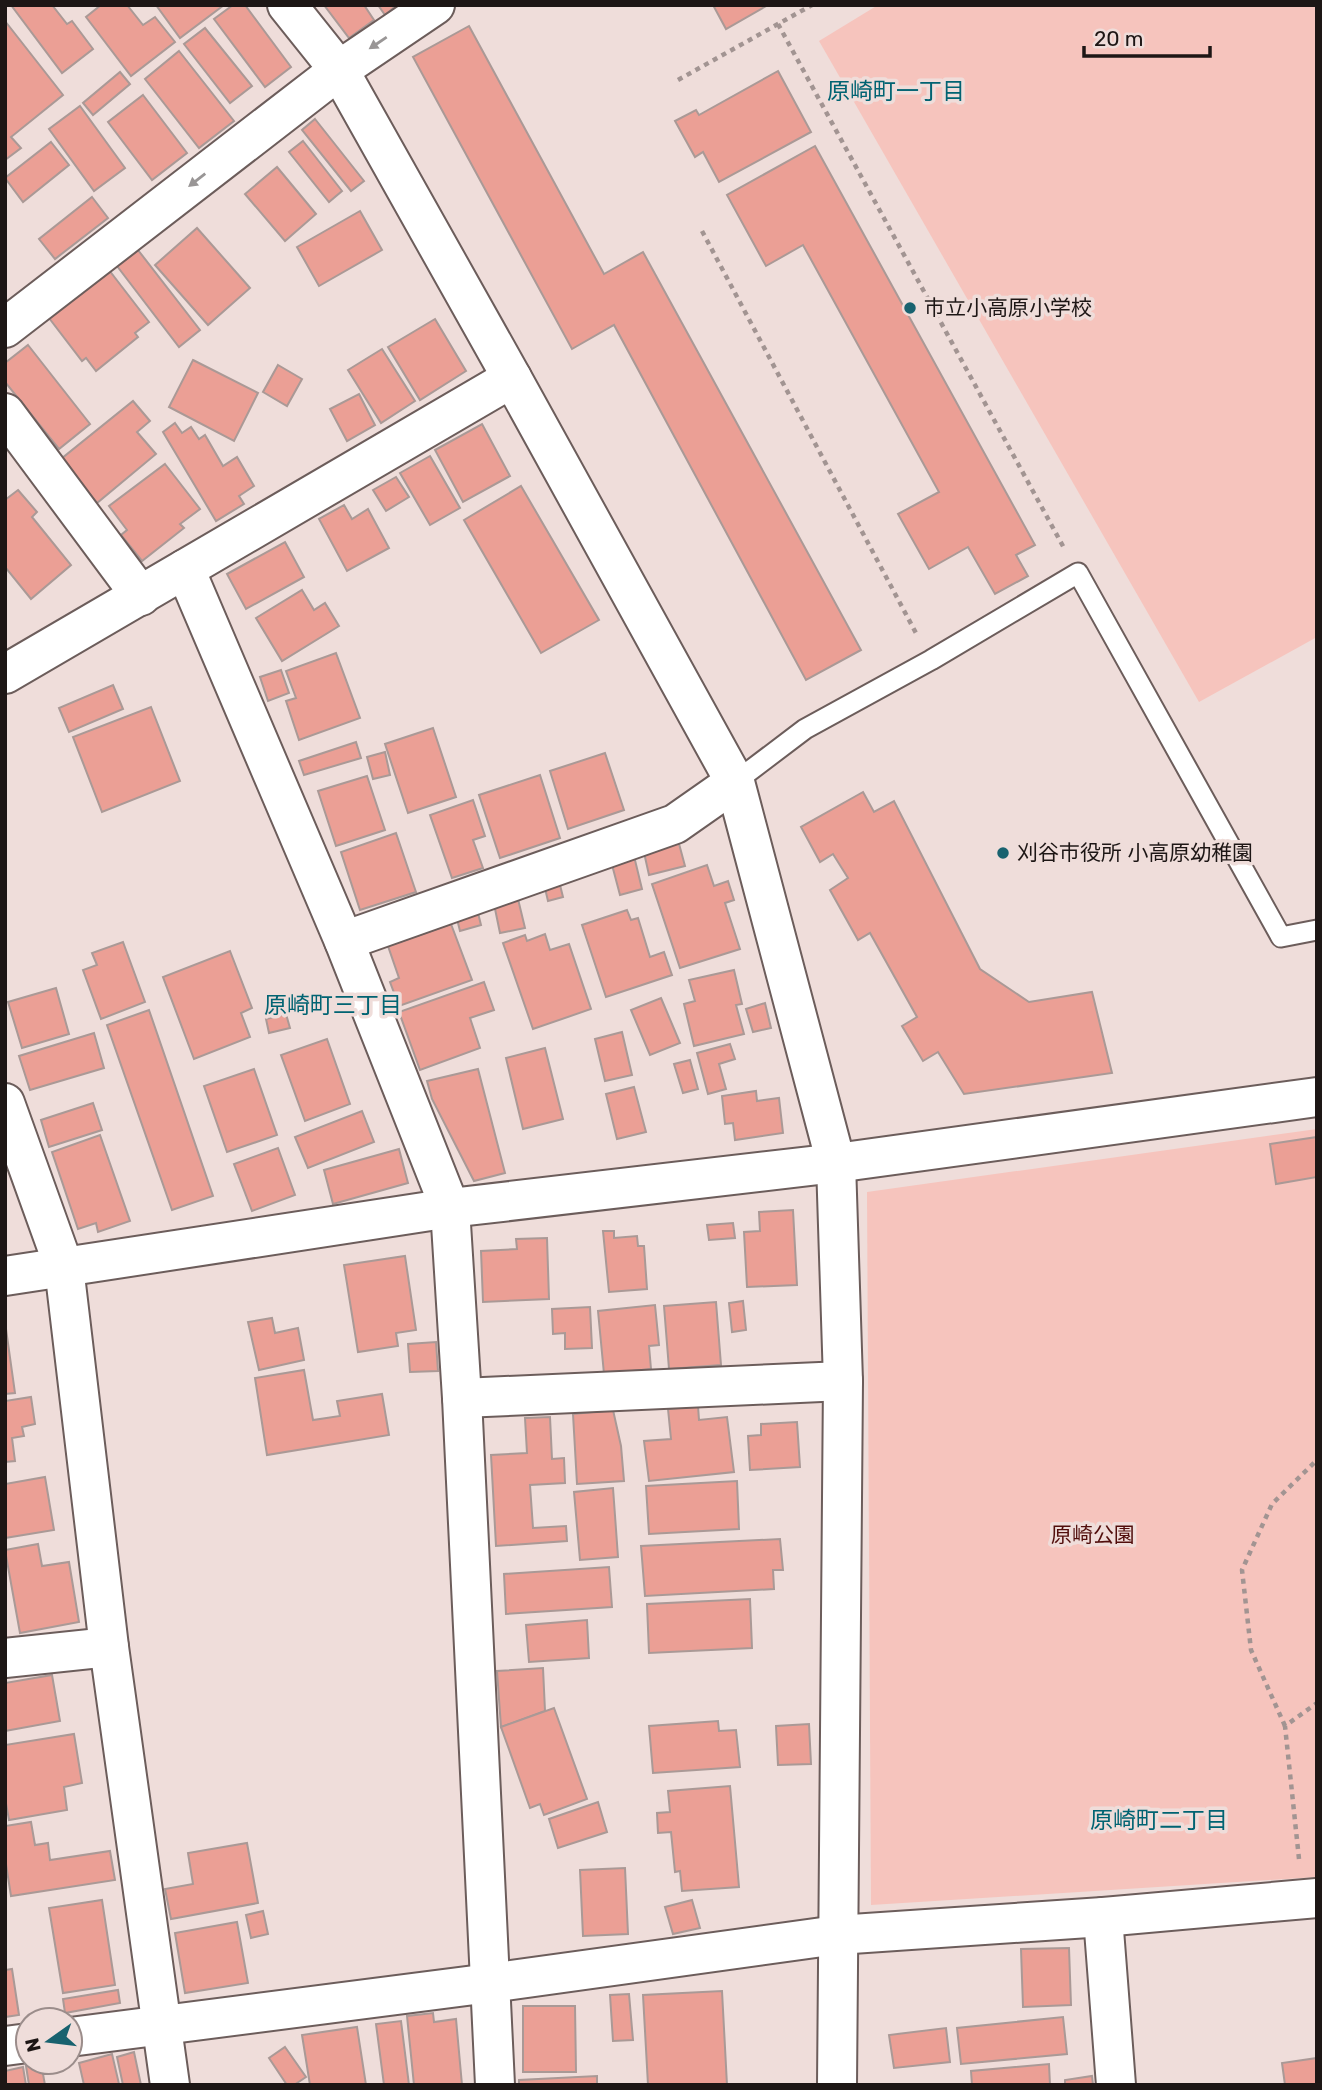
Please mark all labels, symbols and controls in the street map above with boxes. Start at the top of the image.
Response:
scale bar [1084,14,1210,58]
text: 20 m [1094,26,1143,51]
one-way arrow [369,36,387,50]
district label: 原崎町一丁目 [827,77,965,105]
one-way arrow [188,173,206,188]
place label: 市立小高原小学校 [924,295,1092,320]
marker: 市立小高原小学校 [902,300,918,316]
place label: 刈谷市役所 小高原幼稚園 [1017,840,1253,865]
marker: 刈谷市役所 小高原幼稚園 [995,845,1011,861]
district label: 原崎町三丁目 [264,991,402,1019]
park label: 原崎公園 [1051,1522,1135,1547]
district label: 原崎町二丁目 [1090,1806,1228,1834]
north arrow [14,2006,84,2076]
text: N [20,2036,46,2054]

